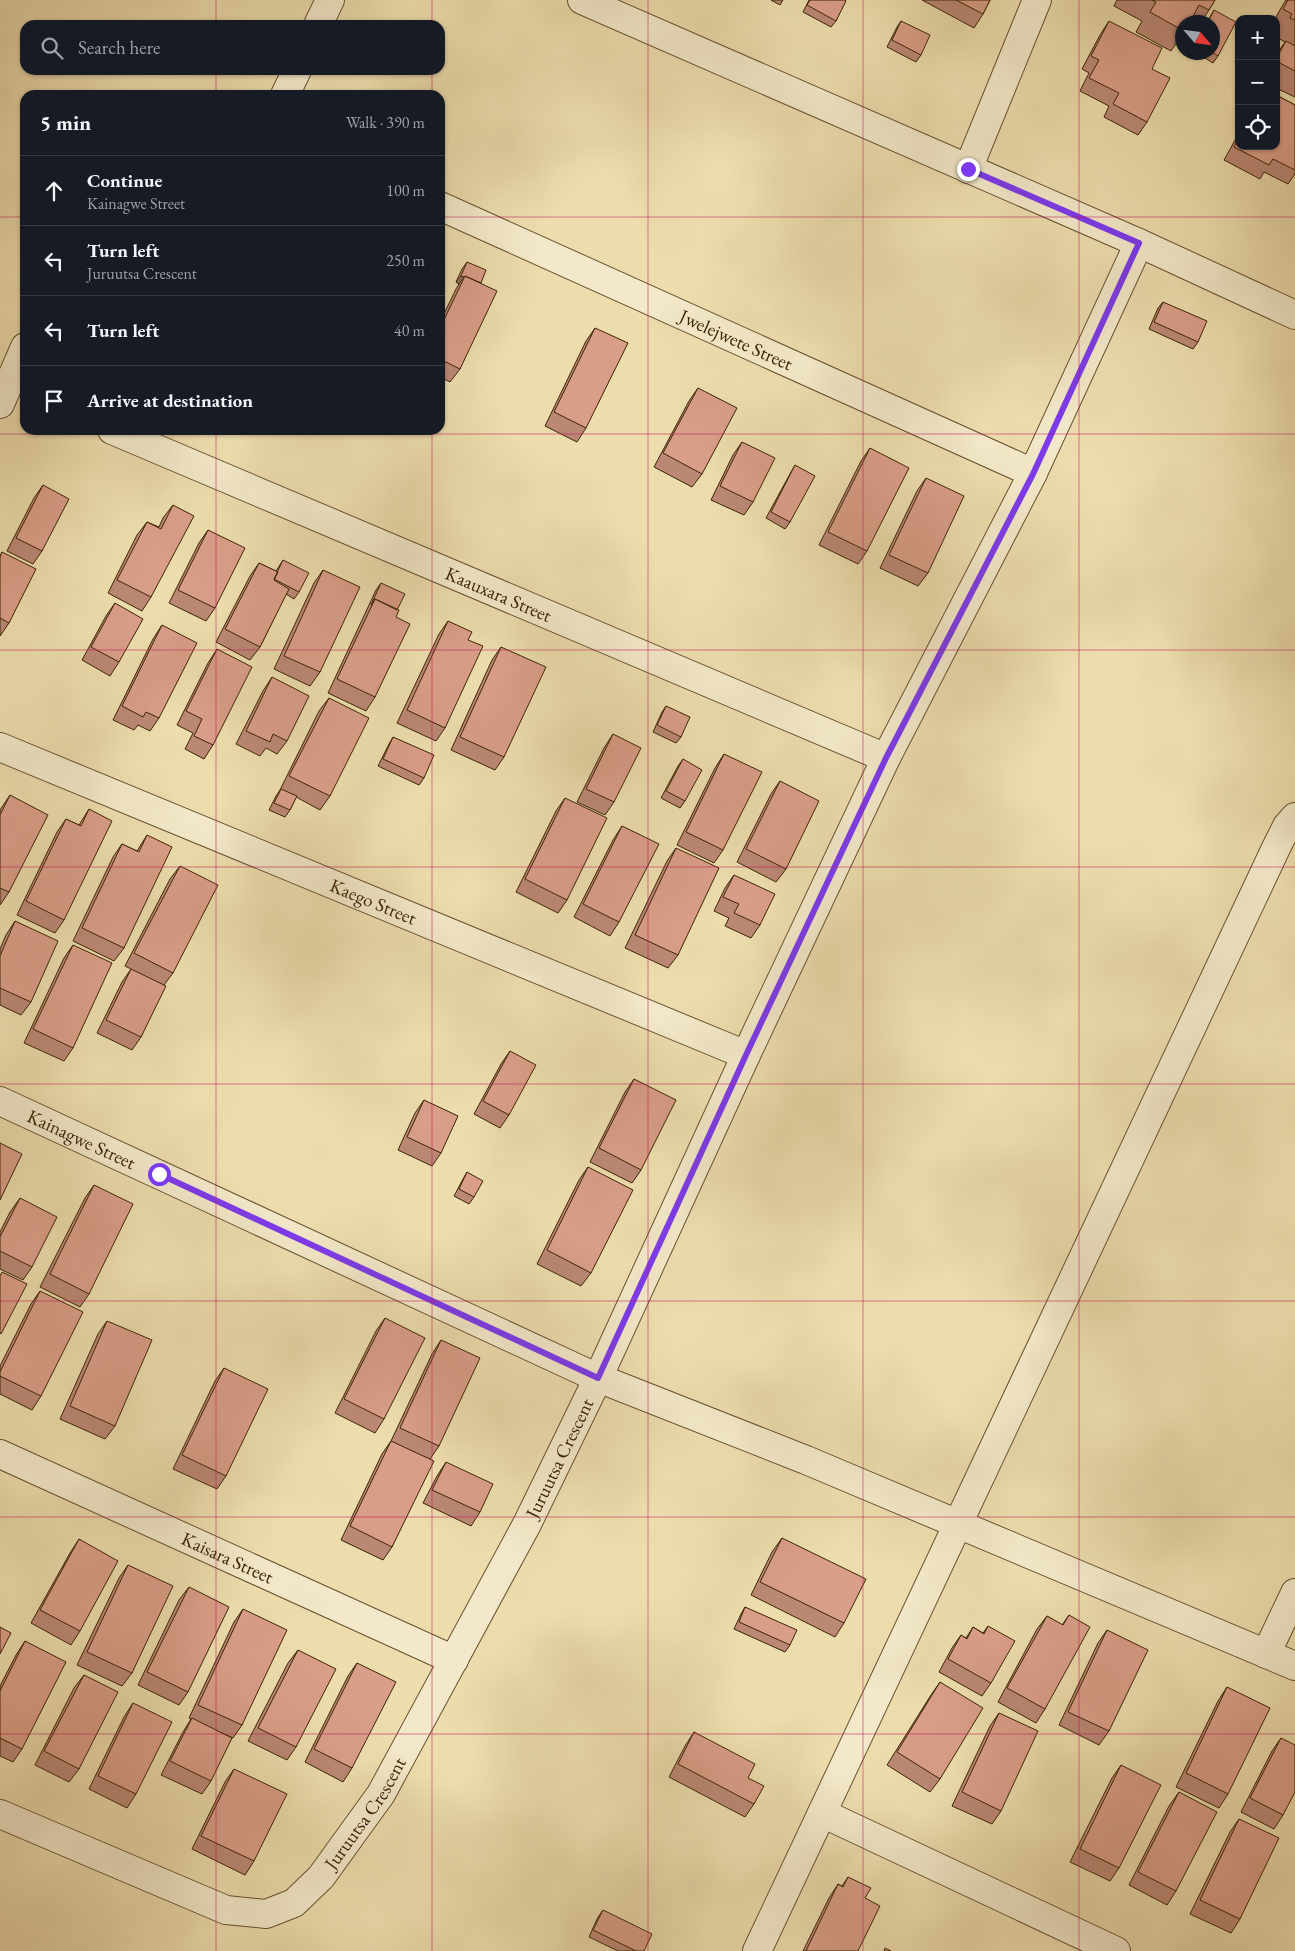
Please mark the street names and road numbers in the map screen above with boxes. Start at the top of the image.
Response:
street label: Jwelejwete Street [674,302,797,376]
street label: Kaauxara Street [442,560,556,627]
street label: Kaego Street [326,872,420,930]
street label: Kainagwe Street [23,1103,140,1175]
street label: Juruutsa Crescent [518,1394,599,1524]
street label: Kaisara Street [178,1526,278,1589]
street label: Juruutsa Crescent [317,1752,411,1876]

